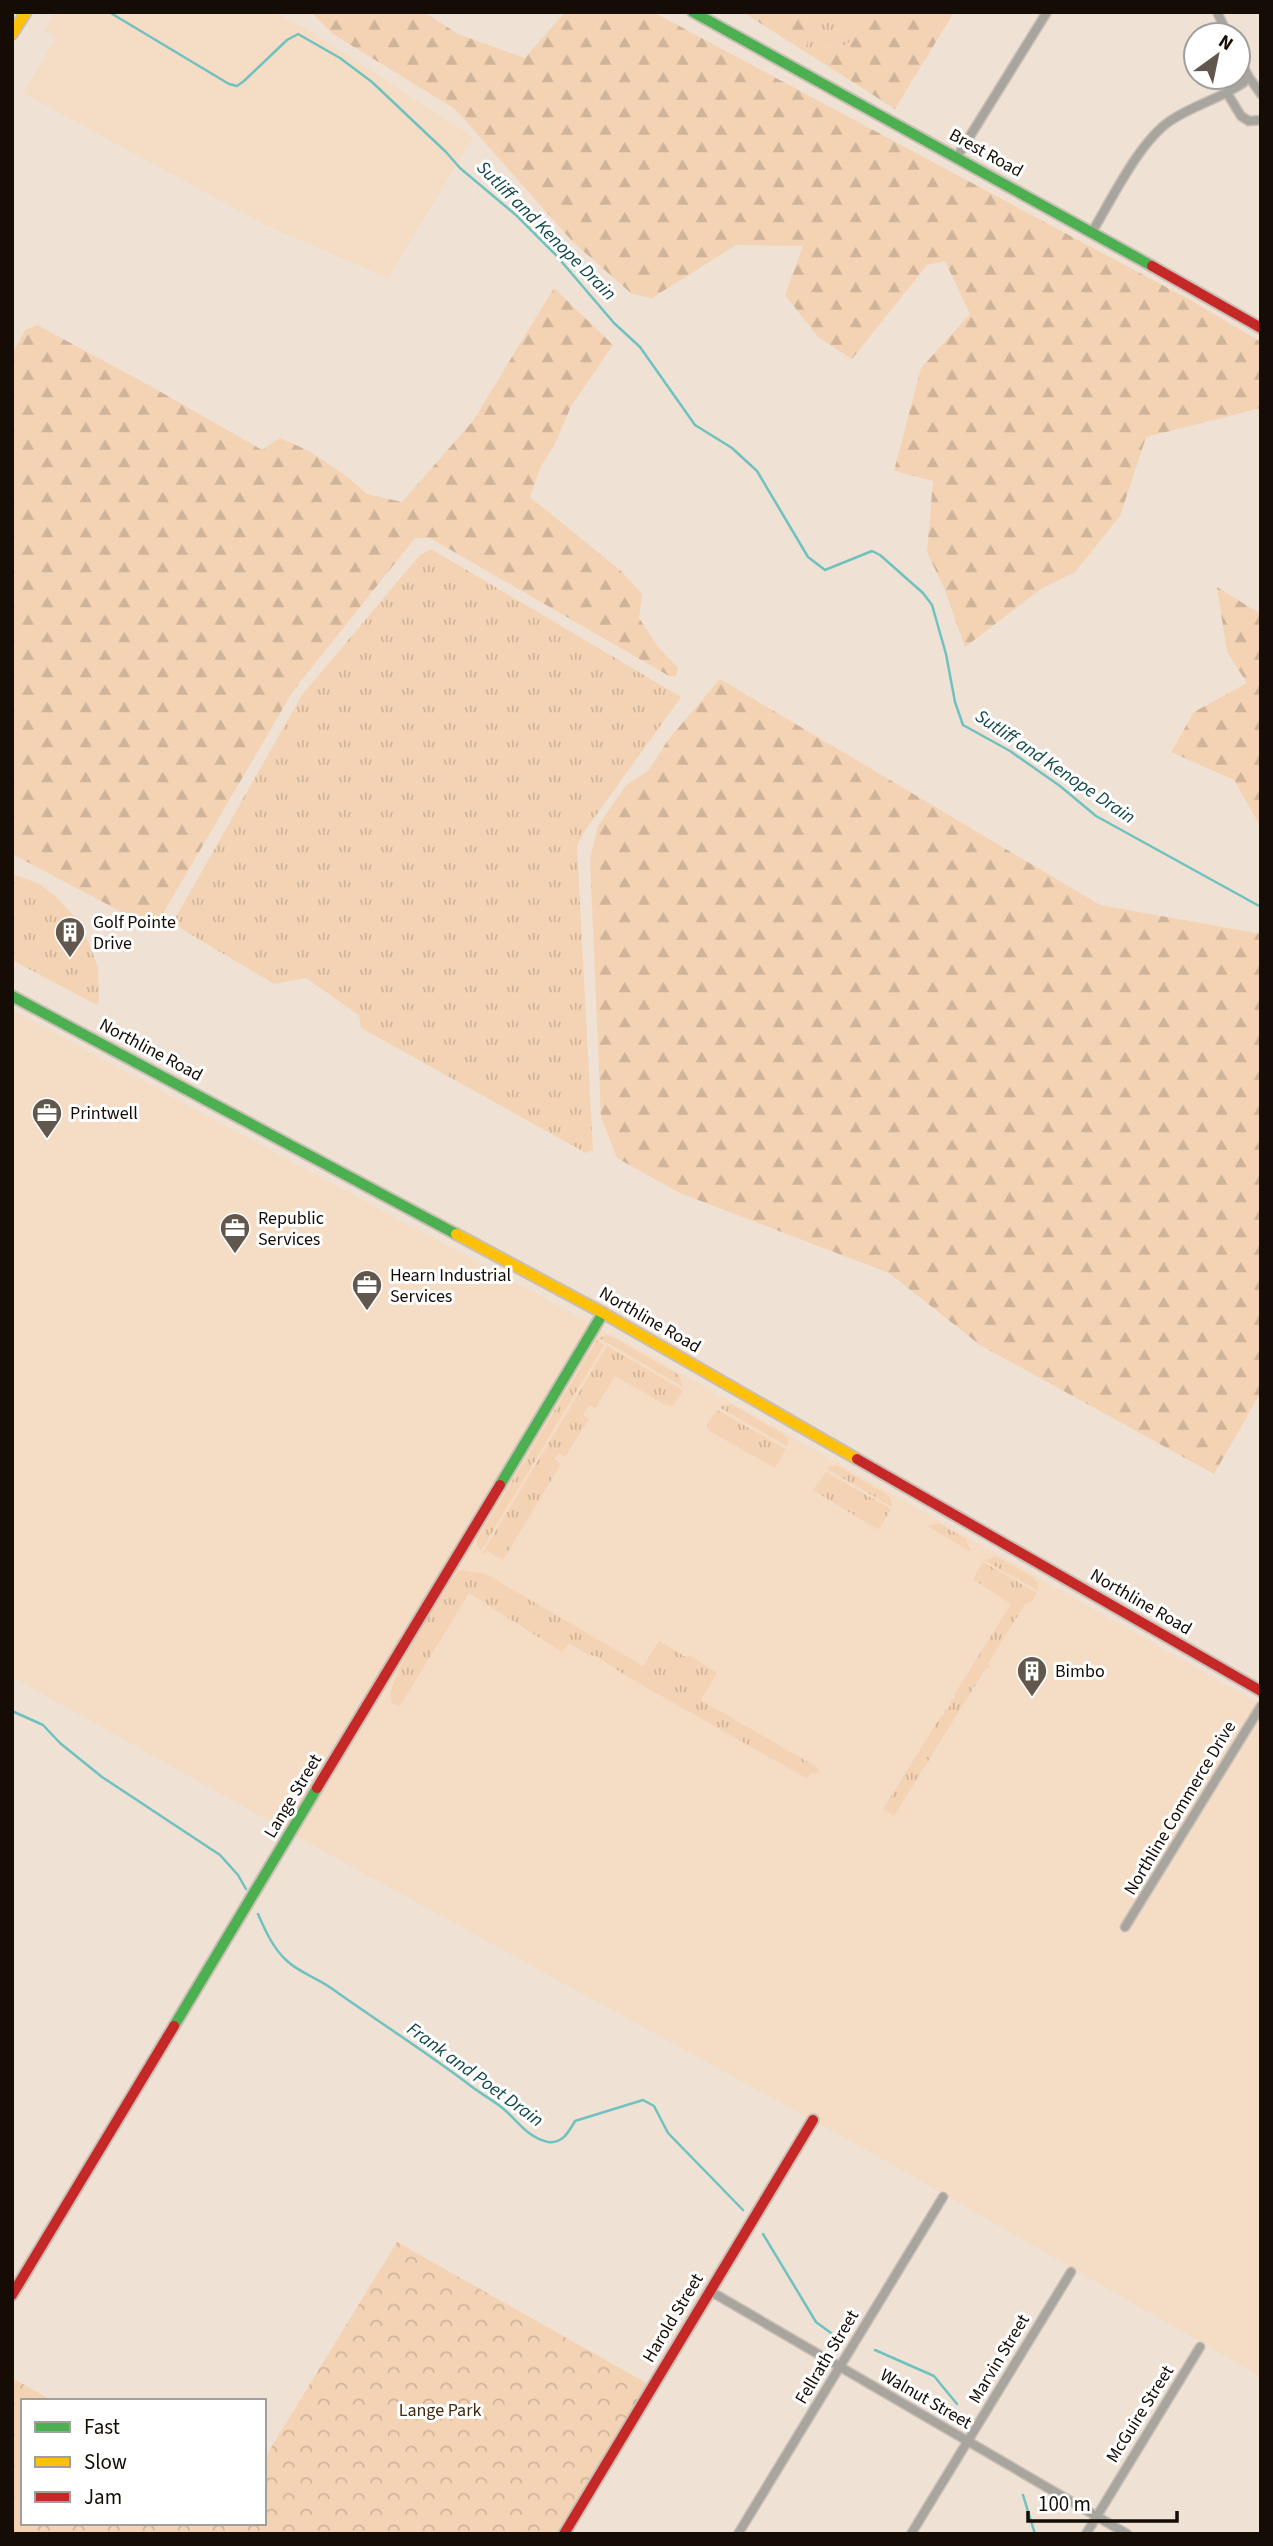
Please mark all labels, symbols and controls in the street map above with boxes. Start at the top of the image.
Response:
north arrow [1182,21,1252,91]
text: N [1213,28,1238,58]
street label: Brest Road [944,122,1028,184]
water label: Sutliff and Kenope Drain [470,155,622,307]
water label: Sutliff and Kenope Drain [970,703,1140,831]
place label: Golf Pointe Drive [93,910,176,956]
building icon: Golf Pointe Drive [53,915,87,959]
street label: Northline Road [95,1012,207,1088]
office icon: Printwell [30,1096,64,1140]
place label: Printwell [70,1101,138,1126]
place label: Republic Services [258,1206,324,1252]
office icon: Republic Services [218,1211,252,1255]
place label: Hearn Industrial Services [390,1263,511,1309]
office icon: Hearn Industrial Services [350,1268,384,1312]
street label: Northline Road [595,1281,705,1359]
street label: Northline Road [1086,1563,1196,1641]
building icon: Bimbo [1015,1654,1049,1698]
place label: Bimbo [1055,1659,1105,1684]
street label: Northline Commerce Drive [1118,1716,1242,1900]
street label: Lange Street [258,1749,328,1843]
water label: Frank and Poet Drain [401,2016,549,2134]
street label: Harold Street [637,2269,709,2367]
street label: Fellrath Street [789,2305,865,2409]
street label: Marvin Street [962,2310,1036,2408]
street label: McGuire Street [1100,2361,1180,2467]
street label: Walnut Street [876,2363,976,2435]
park label: Lange Park [399,2398,481,2423]
legend [21,2399,266,2525]
text: Fast [84,2412,120,2442]
text: Slow [84,2447,127,2477]
scale bar [1028,2480,1177,2524]
text: Jam [84,2482,122,2512]
text: 100 m [1038,2489,1091,2519]

